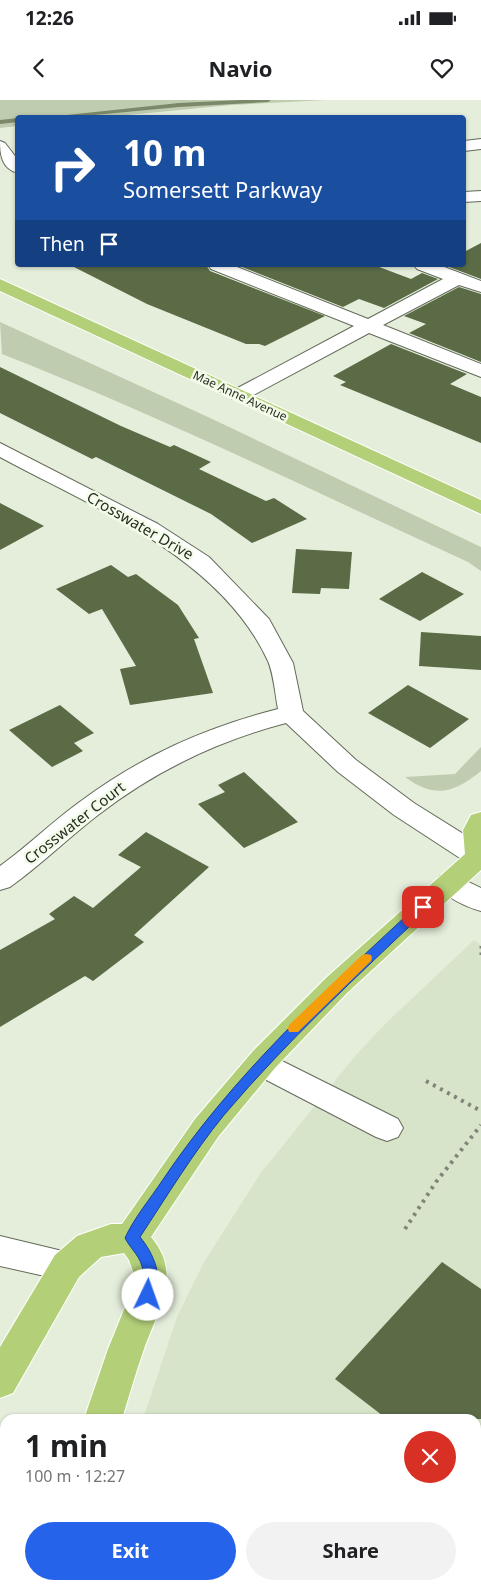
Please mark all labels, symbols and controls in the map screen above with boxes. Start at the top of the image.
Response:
text: 12:26 [25,5,74,31]
text: Navio [209,53,272,83]
icon: back [25,54,53,82]
icon: heart [428,54,456,82]
text: 10 m [123,129,206,176]
icon: right [40,135,105,200]
text: Somersett Parkway [123,174,322,204]
icon: arrive [95,230,123,258]
text: Then [40,231,85,257]
street label: Mae Anne Avenue [190,366,290,425]
street label: Crosswater Drive [83,486,198,564]
street label: Crosswater Court [20,776,129,868]
pin [402,886,444,928]
icon: arrive [409,893,437,921]
position arrow [121,1268,173,1320]
text: 1 min [25,1425,108,1466]
button: close [404,1431,456,1483]
text: 100 m · 12:27 [25,1465,125,1487]
button: Exit [25,1522,236,1580]
button: Share [246,1522,456,1580]

